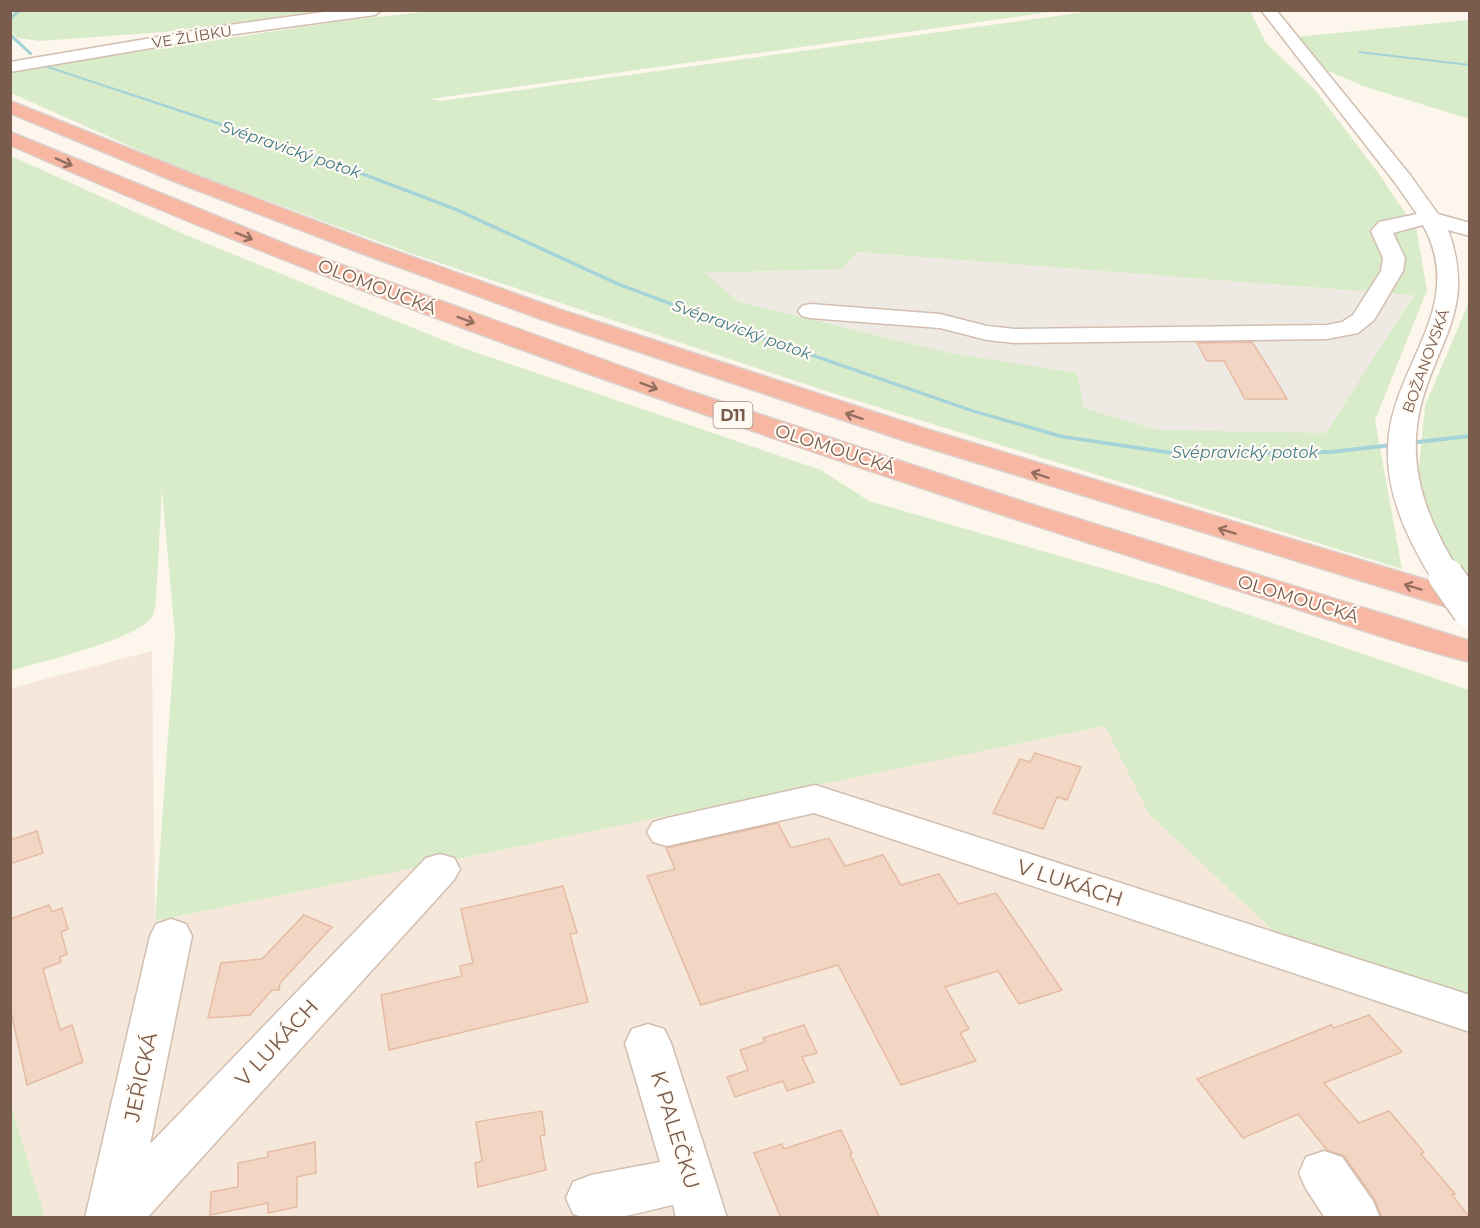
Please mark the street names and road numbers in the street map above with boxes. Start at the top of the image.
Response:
street label: VE ŽLÍBKU [150,21,233,52]
street label: OLOMOUCKÁ [315,254,439,320]
street label: BOŽANOVSKÁ [1398,306,1453,415]
road number: D11 [714,402,752,428]
street label: OLOMOUCKÁ [772,419,898,479]
street label: OLOMOUCKÁ [1235,570,1361,628]
street label: V LUKÁCH [1014,854,1126,911]
street label: V LUKÁCH [230,994,323,1091]
street label: JEŘICKÁ [119,1029,162,1125]
street label: K PALEČKU [646,1068,705,1192]

